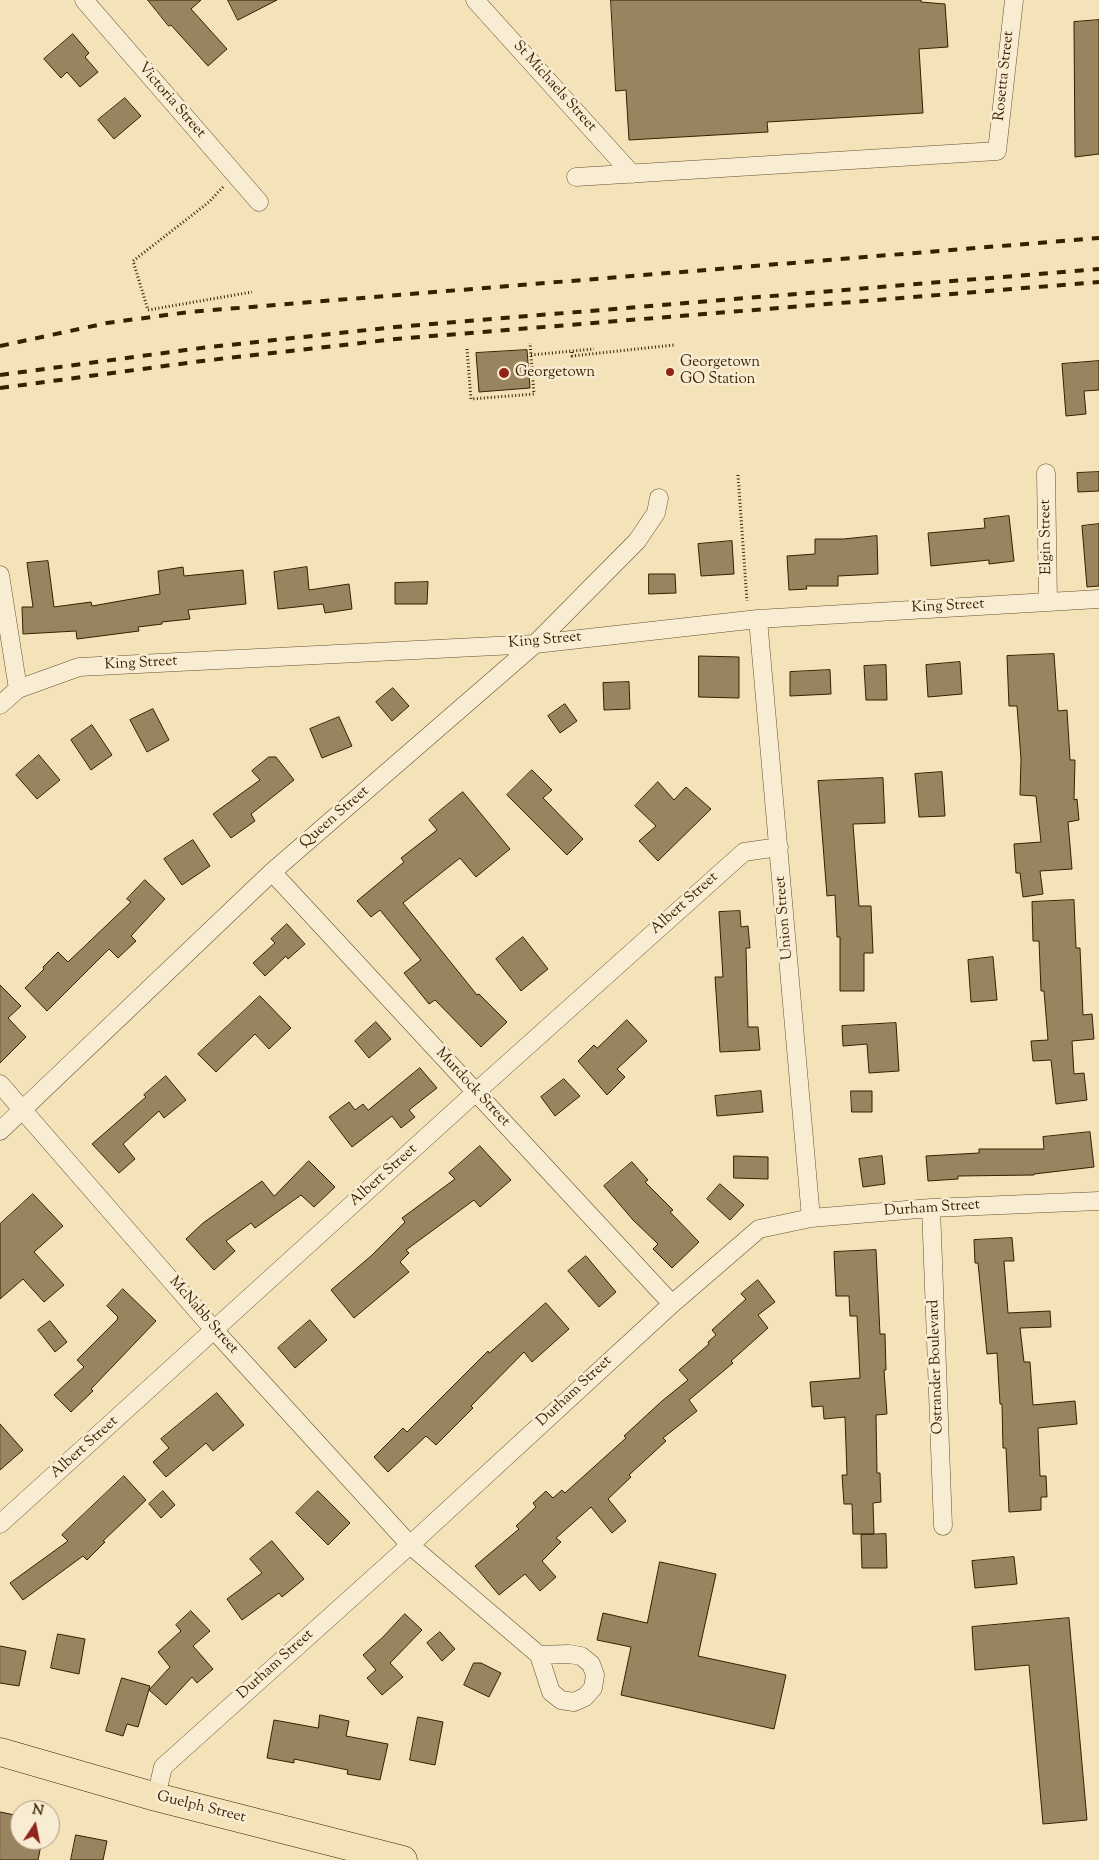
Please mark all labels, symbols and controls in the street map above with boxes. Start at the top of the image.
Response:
street label: Rosetta Street [991,30,1019,122]
street label: St Michaels Street [508,38,600,136]
street label: Victoria Street [133,60,209,142]
place label: Georgetown GO Station [680,354,760,389]
place label: Georgetown [515,364,595,382]
marker: Georgetown [497,366,511,380]
marker: Georgetown GO Station [664,366,676,378]
street label: Elgin Street [1037,499,1057,575]
street label: King Street [911,596,985,618]
street label: King Street [508,629,582,653]
street label: King Street [104,653,178,675]
street label: Queen Street [297,783,373,853]
street label: Albert Street [648,869,722,939]
street label: Union Street [772,875,798,961]
street label: Murdock Street [431,1045,513,1131]
street label: Albert Street [347,1141,421,1211]
street label: Durham Street [883,1197,981,1221]
street label: McNabb Street [164,1274,242,1358]
street label: Ostrander Boulevard [926,1299,948,1435]
street label: Durham Street [534,1353,616,1431]
street label: Albert Street [48,1413,122,1483]
street label: Durham Street [234,1626,318,1704]
street label: Guelph Street [155,1788,247,1828]
north arrow [10,1800,60,1850]
text: N [30,1800,45,1822]

